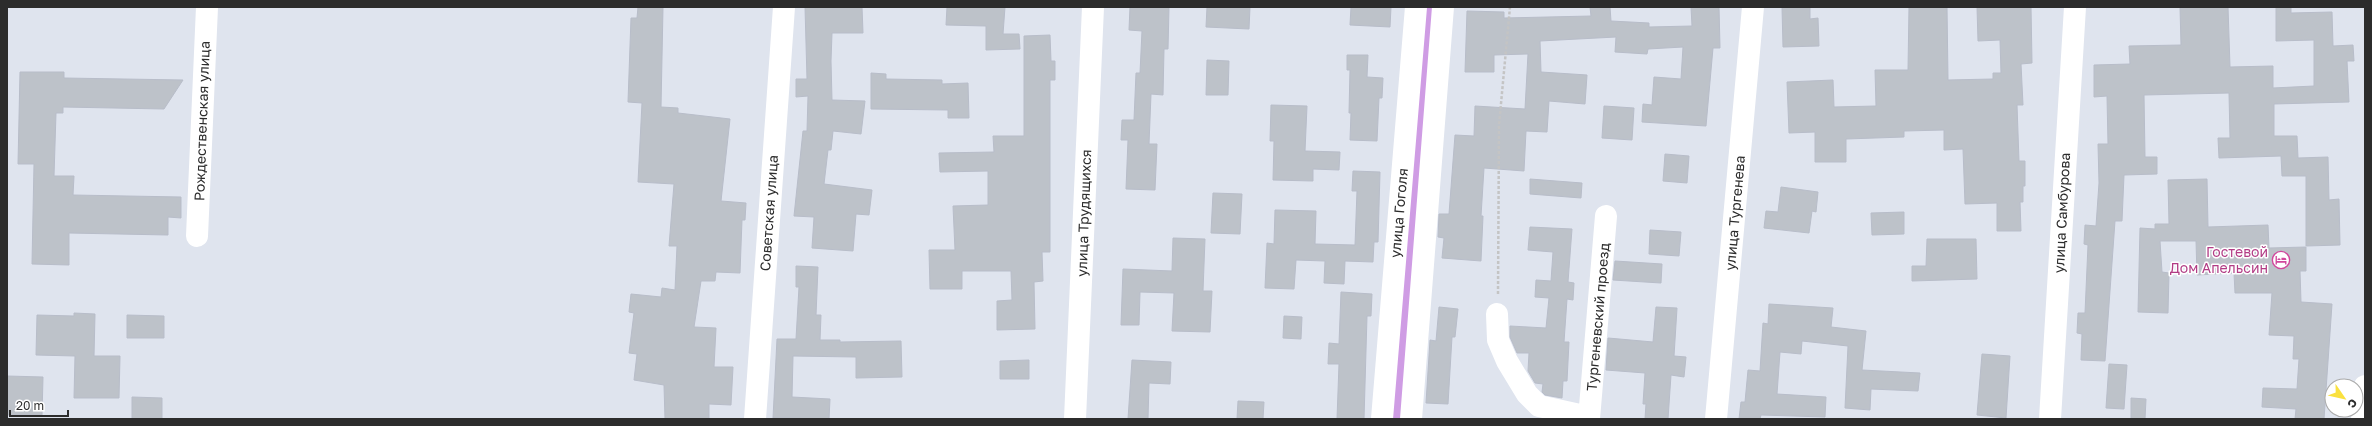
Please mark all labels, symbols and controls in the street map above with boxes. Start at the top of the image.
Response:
street label: Рождественская улица [190,41,213,201]
street label: улица Трудящихся [1073,149,1094,277]
street label: улица Самбурова [2050,152,2073,274]
street label: Советская улица [756,154,781,272]
street label: улица Тургенева [1721,155,1748,271]
street label: улица Гоголя [1386,167,1411,259]
street label: Тургеневский проезд [1583,242,1612,392]
place label: Гостевой Дом Апельсин [2170,243,2268,276]
hotel icon: Гостевой Дом Апельсин [2271,250,2291,270]
north arrow [2324,378,2364,418]
scale bar [10,392,68,418]
text: С [2345,397,2360,411]
text: 20 m [16,398,44,413]

